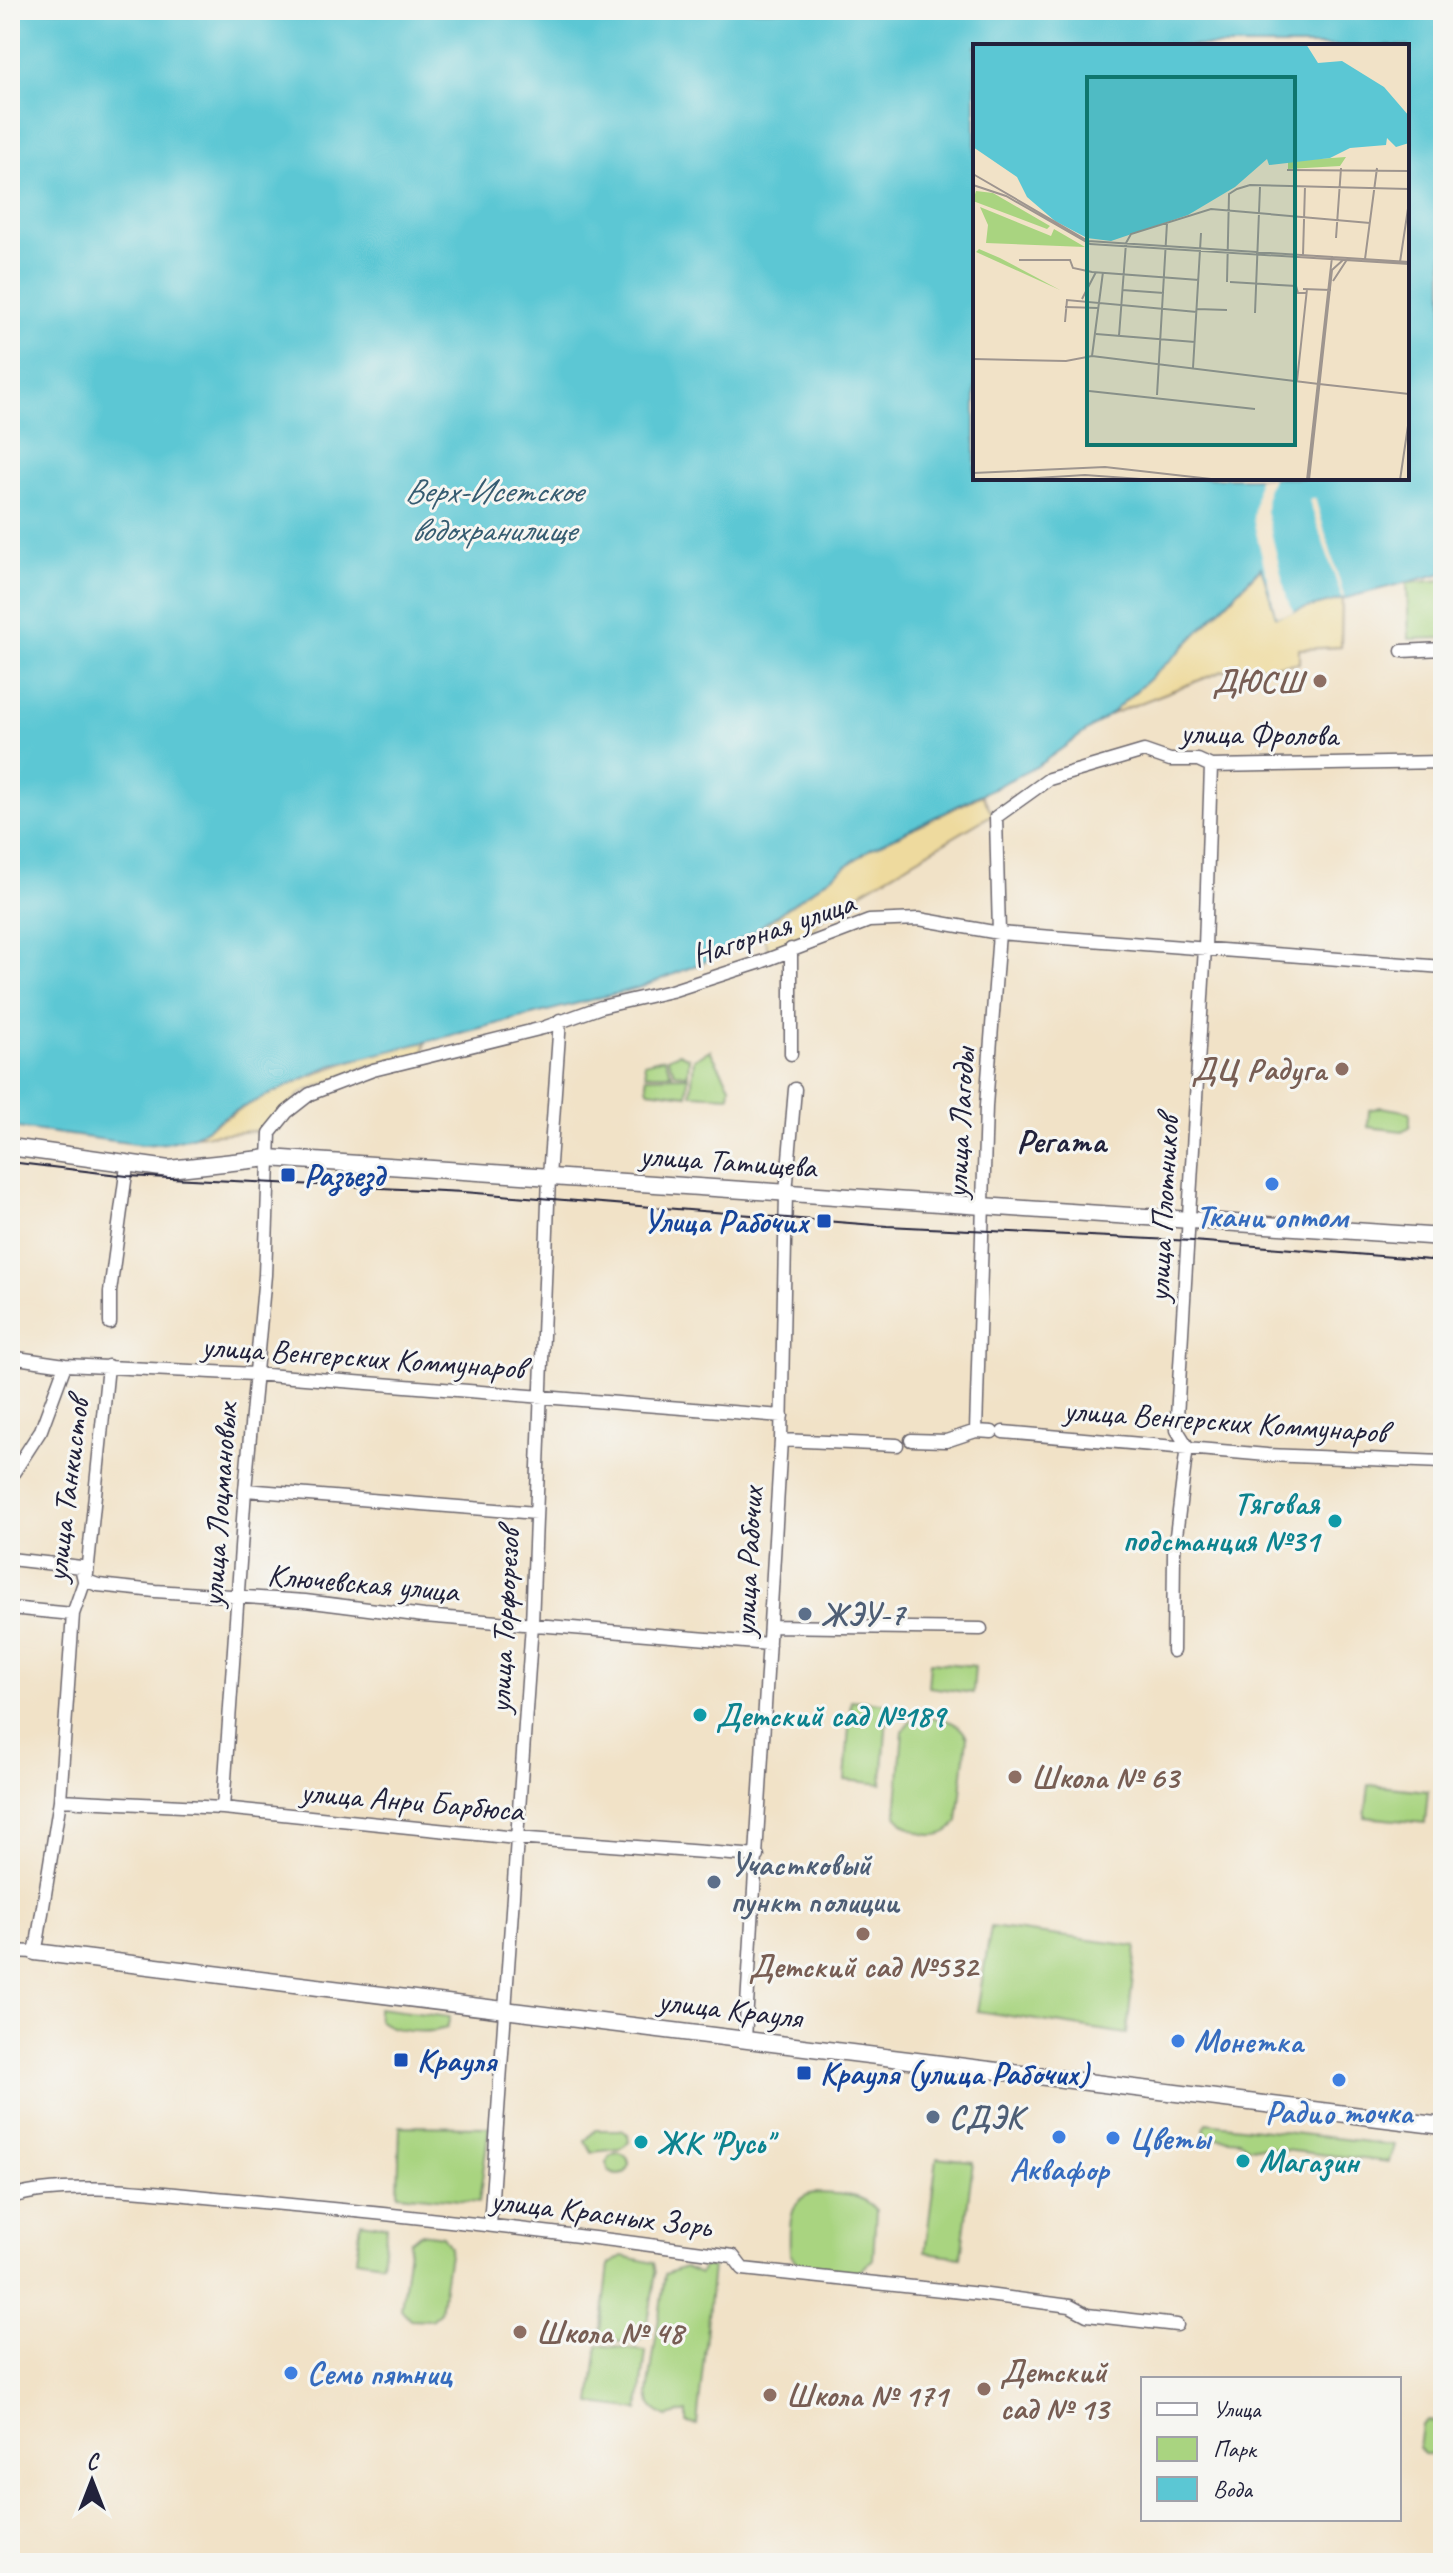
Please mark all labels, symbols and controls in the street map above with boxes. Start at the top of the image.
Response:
inset map [973,44,1409,480]
water label: Верх-Исетское водохранилище [404,469,587,551]
place label: ДЮСШ [1212,661,1308,702]
marker: ДЮСШ [1311,672,1329,690]
street label: улица Фролова [1178,712,1341,756]
street label: Нагорная улица [686,881,862,976]
street label: улица Лагоды [935,1045,985,1201]
place label: ДЦ Радуга [1191,1049,1329,1090]
marker: ДЦ Радуга [1333,1060,1351,1078]
street label: улица Плотников [1138,1108,1189,1305]
district label: Регата [1016,1119,1109,1162]
street label: улица Татищева [636,1134,820,1188]
place label: Разъезд [304,1155,387,1197]
marker: Разъезд [279,1166,297,1184]
marker: Ткани оптом [1263,1175,1281,1193]
place label: Ткани оптом [1196,1196,1351,1237]
place label: Улица Рабочих [643,1201,810,1242]
marker: Улица Рабочих [815,1212,833,1230]
street label: улица Венгерских Коммунаров [198,1325,533,1389]
street label: улица Танкистов [35,1389,99,1586]
street label: улица Венгерских Коммунаров [1060,1389,1395,1453]
street label: улица Лоцмановых [191,1399,247,1610]
street label: улица Рабочих [723,1483,773,1640]
place label: Тяговая подстанция №31 [1122,1483,1323,1561]
marker: Тяговая подстанция №31 [1326,1512,1344,1530]
street label: улица Торфорезов [479,1520,530,1716]
street label: Ключевская улица [266,1554,462,1612]
place label: ЖЭУ-7 [821,1594,908,1635]
marker: ЖЭУ-7 [796,1605,814,1623]
place label: Детский сад №189 [716,1695,949,1736]
marker: Детский сад №189 [691,1706,709,1724]
place label: Школа № 63 [1031,1757,1181,1798]
marker: Школа № 63 [1006,1768,1024,1786]
street label: улица Анри Барбюса [297,1771,527,1831]
place label: Участковый пункт полиции [730,1844,900,1922]
marker: Участковый пункт полиции [705,1873,723,1891]
marker: Детский сад №532 [854,1925,872,1943]
place label: Детский сад №532 [749,1946,980,1987]
street label: улица Крауля [654,1980,806,2038]
place label: Монетка [1194,2021,1306,2062]
marker: Монетка [1169,2032,1187,2050]
place label: Крауля [417,2040,499,2081]
marker: Крауля [392,2051,410,2069]
place label: Крауля (улица Рабочих) [820,2053,1091,2094]
marker: Крауля (улица Рабочих) [795,2064,813,2082]
marker: Радио точка [1330,2071,1348,2089]
place label: Радио точка [1265,2092,1415,2133]
place label: СДЭК [949,2097,1029,2138]
marker: СДЭК [924,2108,942,2126]
place label: Цветы [1129,2118,1212,2159]
place label: ЖК "Русь" [657,2122,780,2163]
marker: Аквафор [1050,2128,1068,2146]
marker: Цветы [1104,2129,1122,2147]
marker: ЖК "Русь" [632,2133,650,2151]
place label: Магазин [1259,2141,1361,2182]
place label: Аквафор [1010,2149,1110,2190]
marker: Магазин [1234,2152,1252,2170]
street label: улица Красных Зорь [486,2179,716,2247]
place label: Школа № 48 [536,2312,687,2353]
marker: Школа № 48 [511,2323,529,2341]
place label: Детский сад № 13 [1000,2351,1111,2429]
place label: Семь пятниц [307,2353,454,2394]
marker: Семь пятниц [282,2364,300,2382]
place label: Школа № 171 [786,2375,951,2416]
legend [1141,2377,1401,2521]
marker: Детский сад № 13 [975,2380,993,2398]
marker: Школа № 171 [761,2386,779,2404]
text: Улица [1213,2394,1262,2424]
text: Парк [1213,2434,1258,2464]
north arrow [52,2441,132,2521]
text: С [87,2448,101,2476]
text: Вода [1213,2474,1253,2504]

